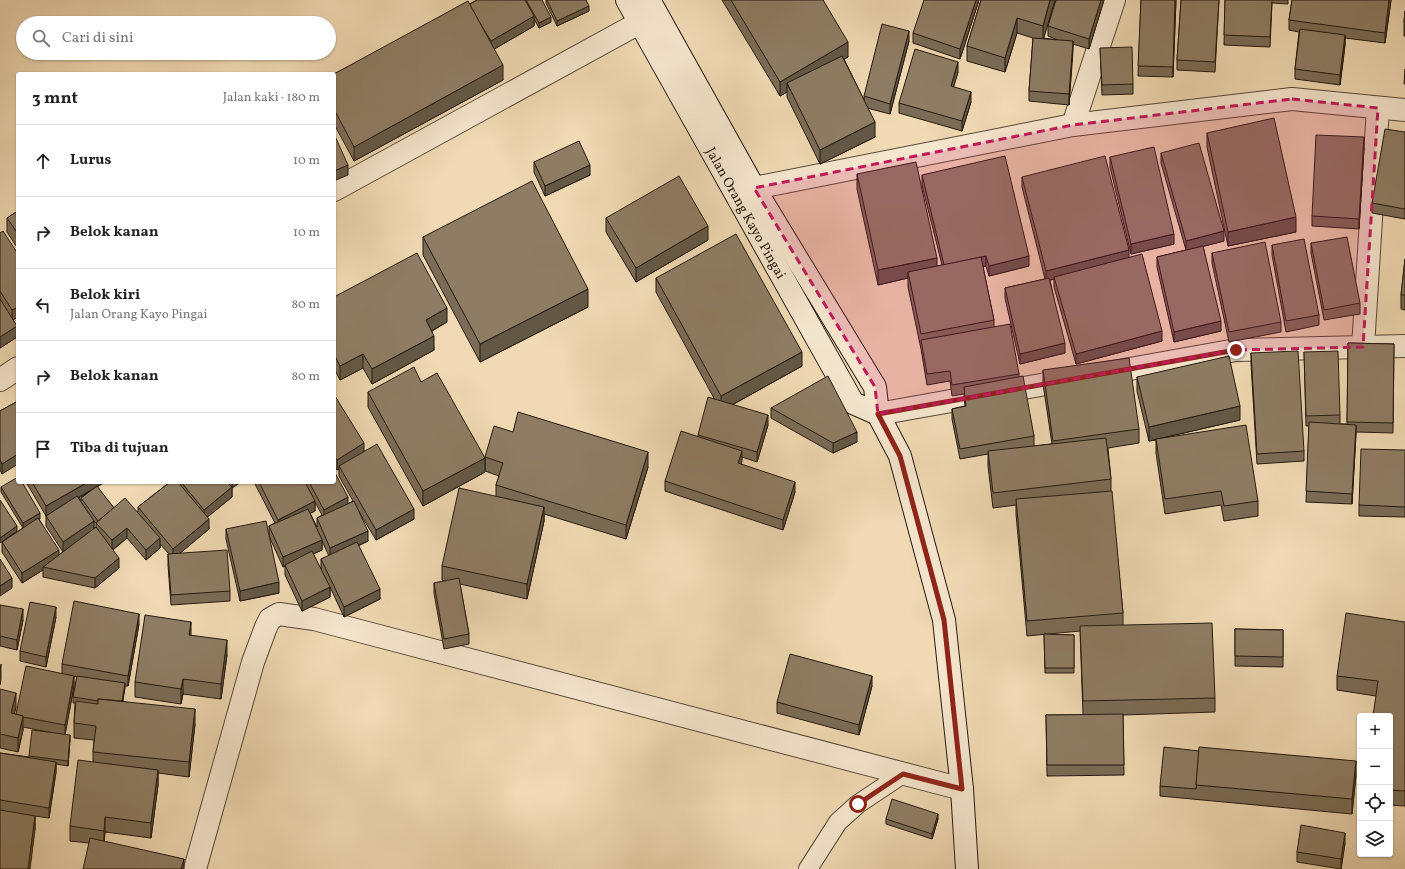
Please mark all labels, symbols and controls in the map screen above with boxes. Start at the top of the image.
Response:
search box [16,16,336,60]
icon: search [30,27,52,49]
text: Cari di sini [62,28,133,49]
text: 3 mnt [32,87,78,110]
text: Jalan kaki · 180 m [223,89,320,107]
street label: Jalan Orang Kayo Pingai [701,144,790,283]
icon: ahead [32,150,54,172]
text: Lurus [70,150,111,171]
text: 10 m [293,152,320,170]
icon: right [32,222,54,244]
text: Belok kanan [70,222,159,243]
text: 10 m [293,224,320,242]
text: Belok kiri [70,285,140,306]
icon: left [32,294,54,316]
text: 80 m [291,296,320,314]
text: Jalan Orang Kayo Pingai [70,306,207,324]
route end [1227,341,1245,359]
icon: right [32,366,54,388]
text: Belok kanan [70,366,159,387]
text: 80 m [291,368,320,386]
icon: arrive [32,438,54,460]
text: Tiba di tujuan [70,438,169,459]
map controls [1357,713,1393,857]
button: + [1357,713,1393,749]
button: − [1357,749,1393,785]
button: locate [1357,785,1393,821]
route start [849,795,867,813]
button: layers [1357,821,1393,857]

